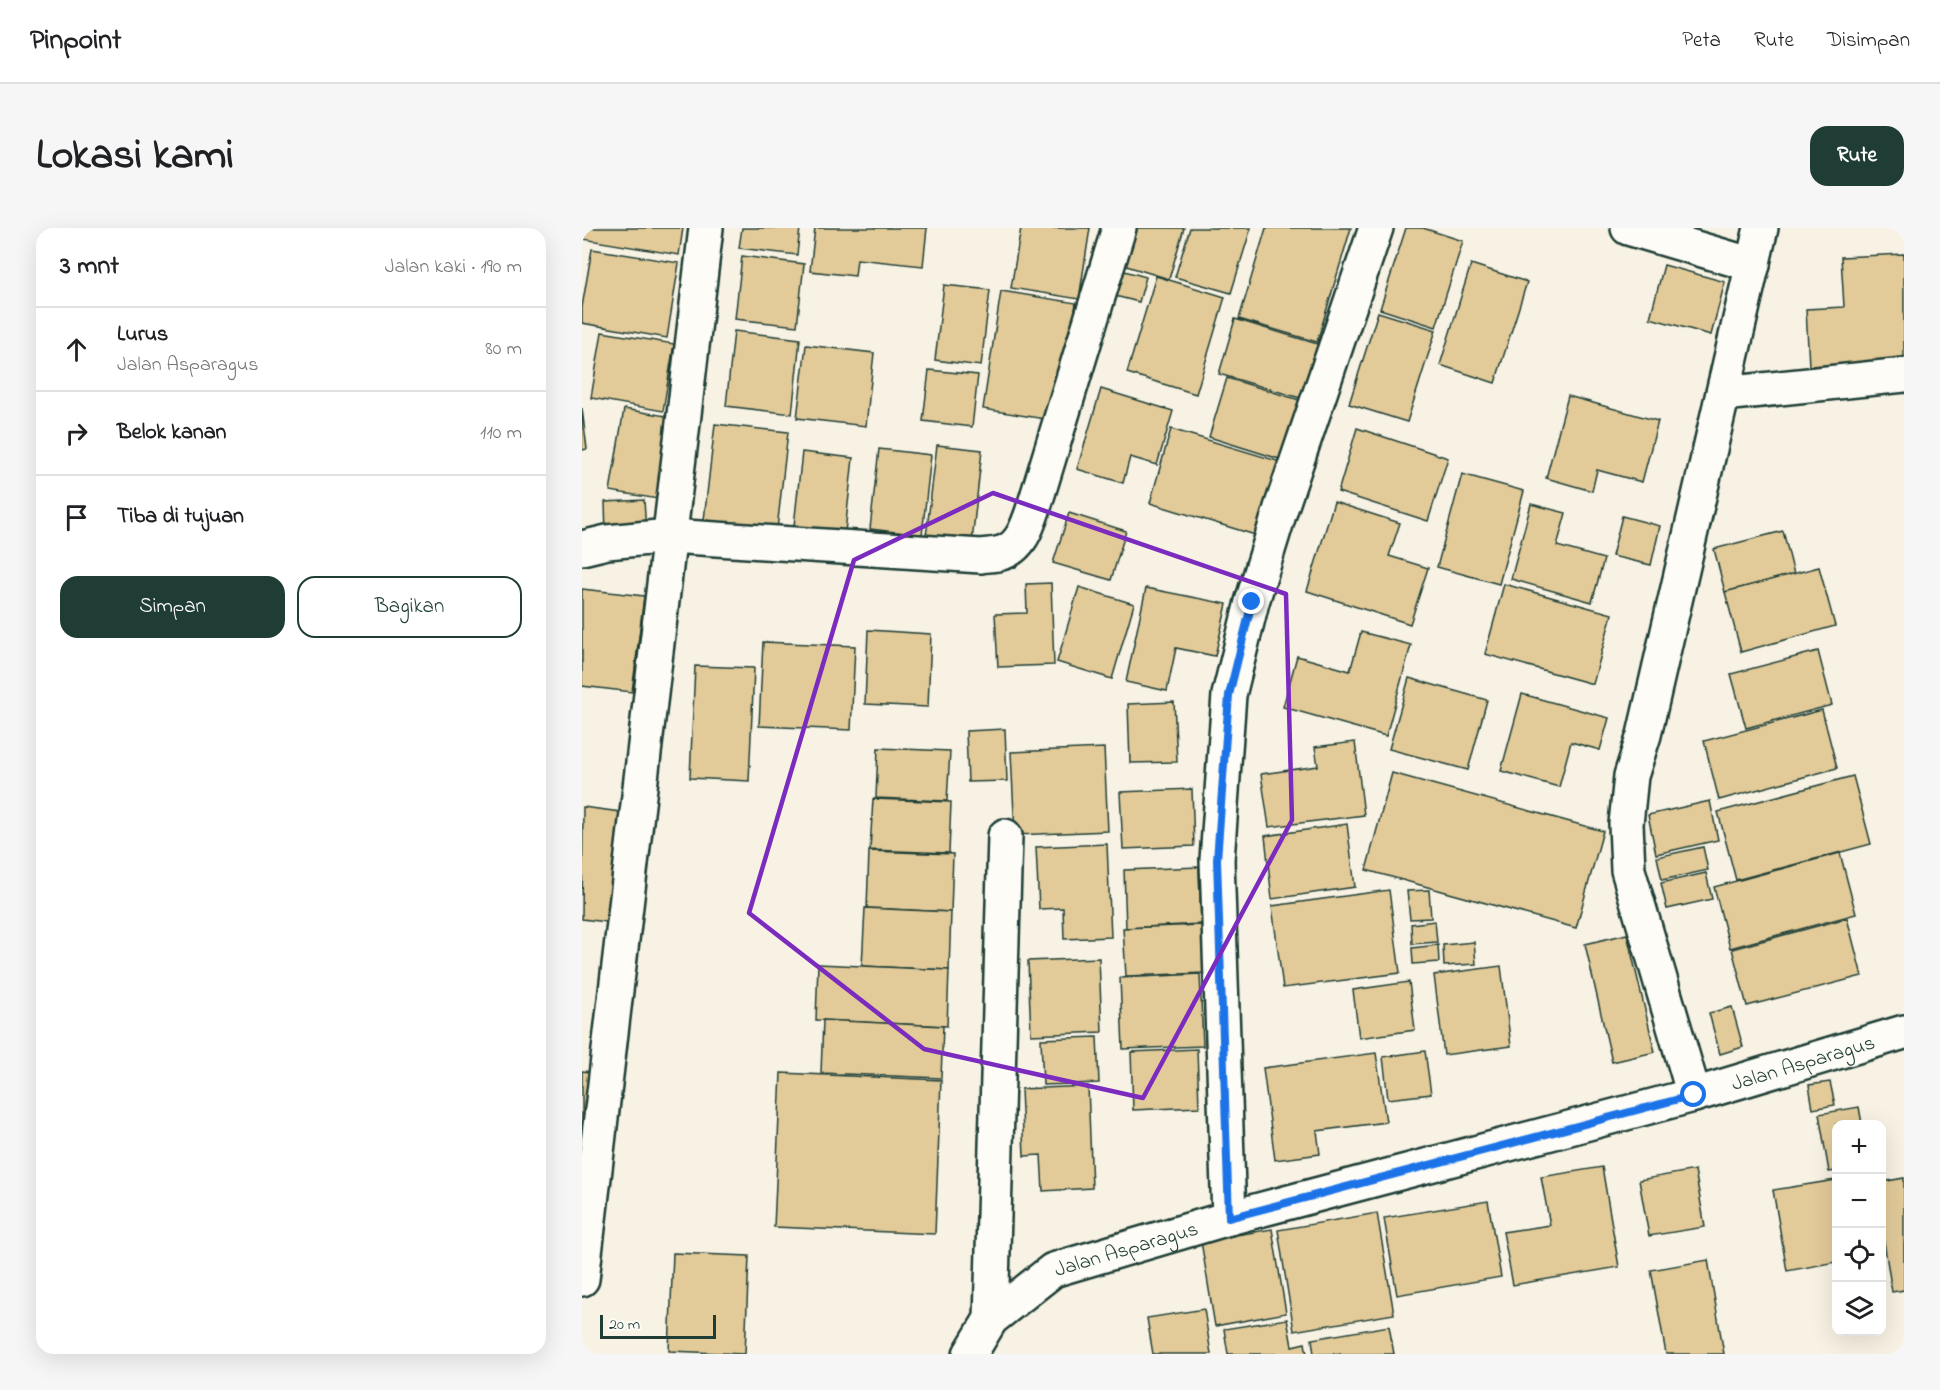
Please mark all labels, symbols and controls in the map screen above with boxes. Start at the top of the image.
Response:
text: Pinpoint [30,21,121,62]
text: Peta [1682,26,1721,56]
text: Rute [1754,26,1794,56]
text: Disimpan [1827,26,1910,56]
text: Lokasi kami [36,126,234,187]
button: Rute [1810,126,1904,186]
text: 3 mnt [60,248,119,286]
text: Jalan kaki · 190 m [385,253,522,282]
text: Lurus [117,319,168,351]
icon: ahead [60,333,93,366]
text: 80 m [485,335,522,364]
text: Jalan Asparagus [117,351,258,380]
icon: right [60,417,93,450]
text: Belok kanan [117,417,226,449]
text: 110 m [480,419,522,448]
icon: arrive [60,501,93,534]
text: Tiba di tujuan [117,501,244,533]
button: Simpan [60,576,285,638]
button: Bagikan [297,576,522,638]
route end [1238,588,1264,614]
street label: Jalan Asparagus [1728,1029,1879,1100]
route start [1680,1081,1706,1107]
map controls [1832,1120,1886,1336]
button: + [1832,1120,1886,1174]
button: − [1832,1174,1886,1228]
street label: Jalan Asparagus [1051,1215,1202,1286]
button: locate [1832,1228,1886,1282]
button: layers [1832,1282,1886,1336]
scale bar [600,1312,716,1340]
text: 20 m [609,1313,640,1337]

